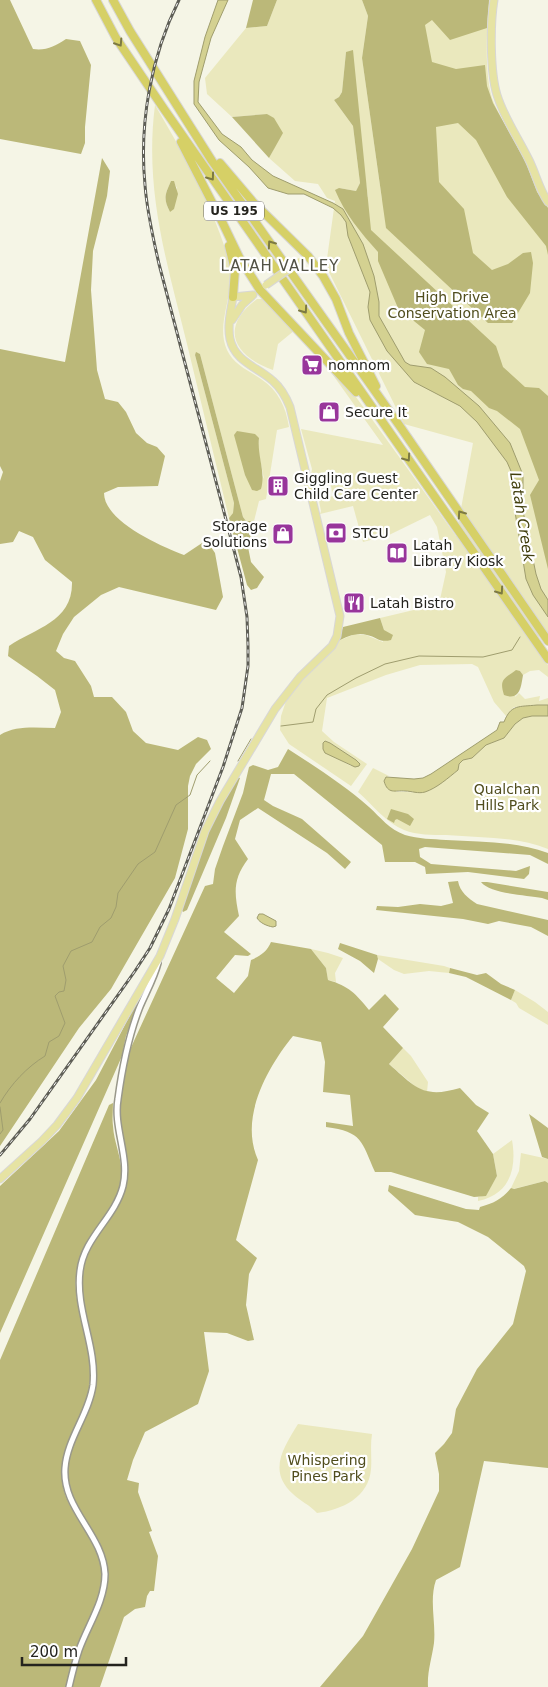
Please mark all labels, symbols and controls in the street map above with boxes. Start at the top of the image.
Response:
one-way arrow [113,37,122,46]
one-way arrow [205,171,213,180]
road number: US 195 [204,202,264,220]
one-way arrow [268,240,277,250]
district label: LATAH VALLEY [220,257,340,275]
park label: High Drive Conservation Area [387,289,517,321]
one-way arrow [298,304,307,314]
supermarket icon: nomnom [300,353,324,377]
place label: nomnom [328,357,390,373]
shop icon: Secure It [317,400,341,424]
place label: Secure It [345,404,408,420]
one-way arrow [401,452,410,462]
place label: Giggling Guest Child Care Center [294,470,418,502]
water label: Latah Creek [506,471,538,564]
building icon: Giggling Guest Child Care Center [266,474,290,498]
one-way arrow [458,510,467,520]
place label: Storage Solutions [203,518,267,550]
bank icon: STCU [324,521,348,545]
shop icon: Storage Solutions [271,522,295,546]
place label: STCU [352,525,389,541]
place label: Latah Library Kiosk [413,537,504,569]
library icon: Latah Library Kiosk [385,541,409,565]
one-way arrow [494,585,503,595]
restaurant icon: Latah Bistro [342,591,366,615]
place label: Latah Bistro [370,595,454,611]
park label: Qualchan Hills Park [474,781,540,813]
park label: Whispering Pines Park [288,1452,366,1484]
scale bar [22,1634,126,1666]
text: 200 m [30,1643,78,1661]

